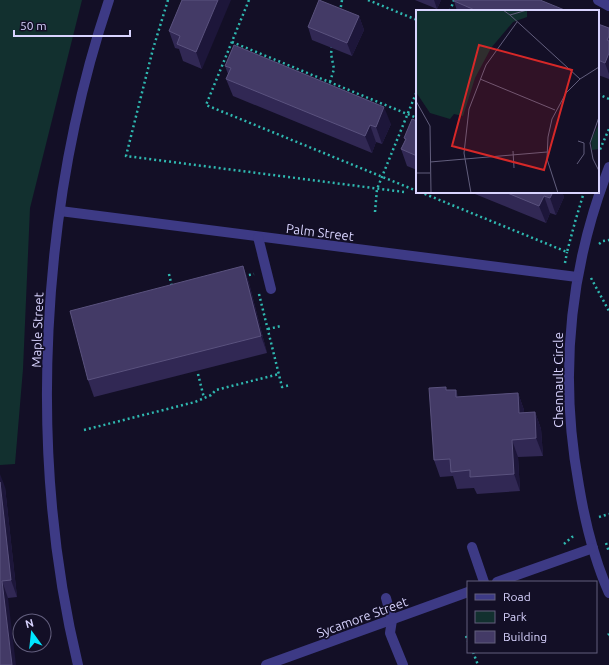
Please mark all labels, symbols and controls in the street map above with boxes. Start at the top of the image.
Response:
inset map [416,10,599,193]
scale bar [14,12,130,38]
text: 50 m [20,19,47,32]
street label: Palm Street [285,221,355,243]
street label: Maple Street [29,292,45,368]
street label: Chennault Circle [551,332,565,428]
legend [467,581,597,653]
text: Road [503,590,531,603]
street label: Sycamore Street [315,594,409,640]
text: Park [503,610,527,623]
north arrow [12,613,52,653]
text: N [24,616,35,630]
text: Building [503,630,547,643]

